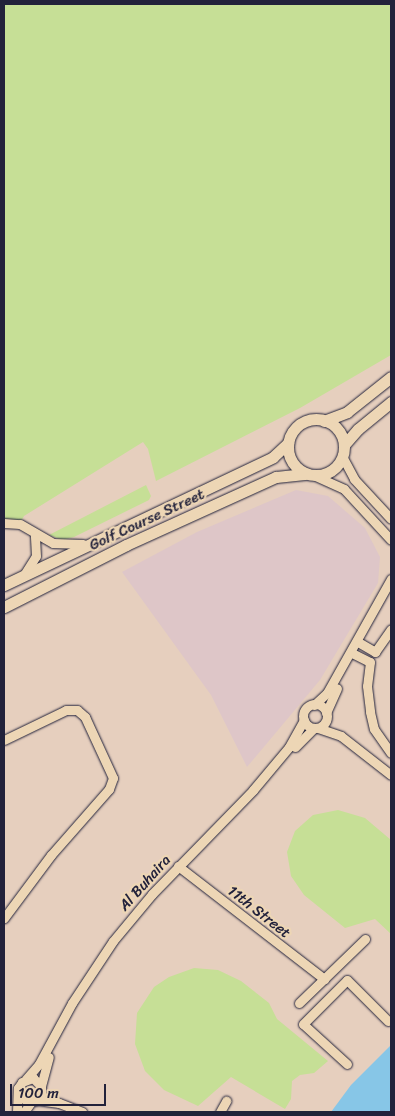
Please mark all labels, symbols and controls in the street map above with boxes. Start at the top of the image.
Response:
street label: Golf Course Street [87,486,207,554]
street label: Al Buhaira [115,851,175,915]
street label: 11th Street [224,882,294,942]
scale bar [12,1074,109,1106]
text: 100 m [18,1080,59,1106]

